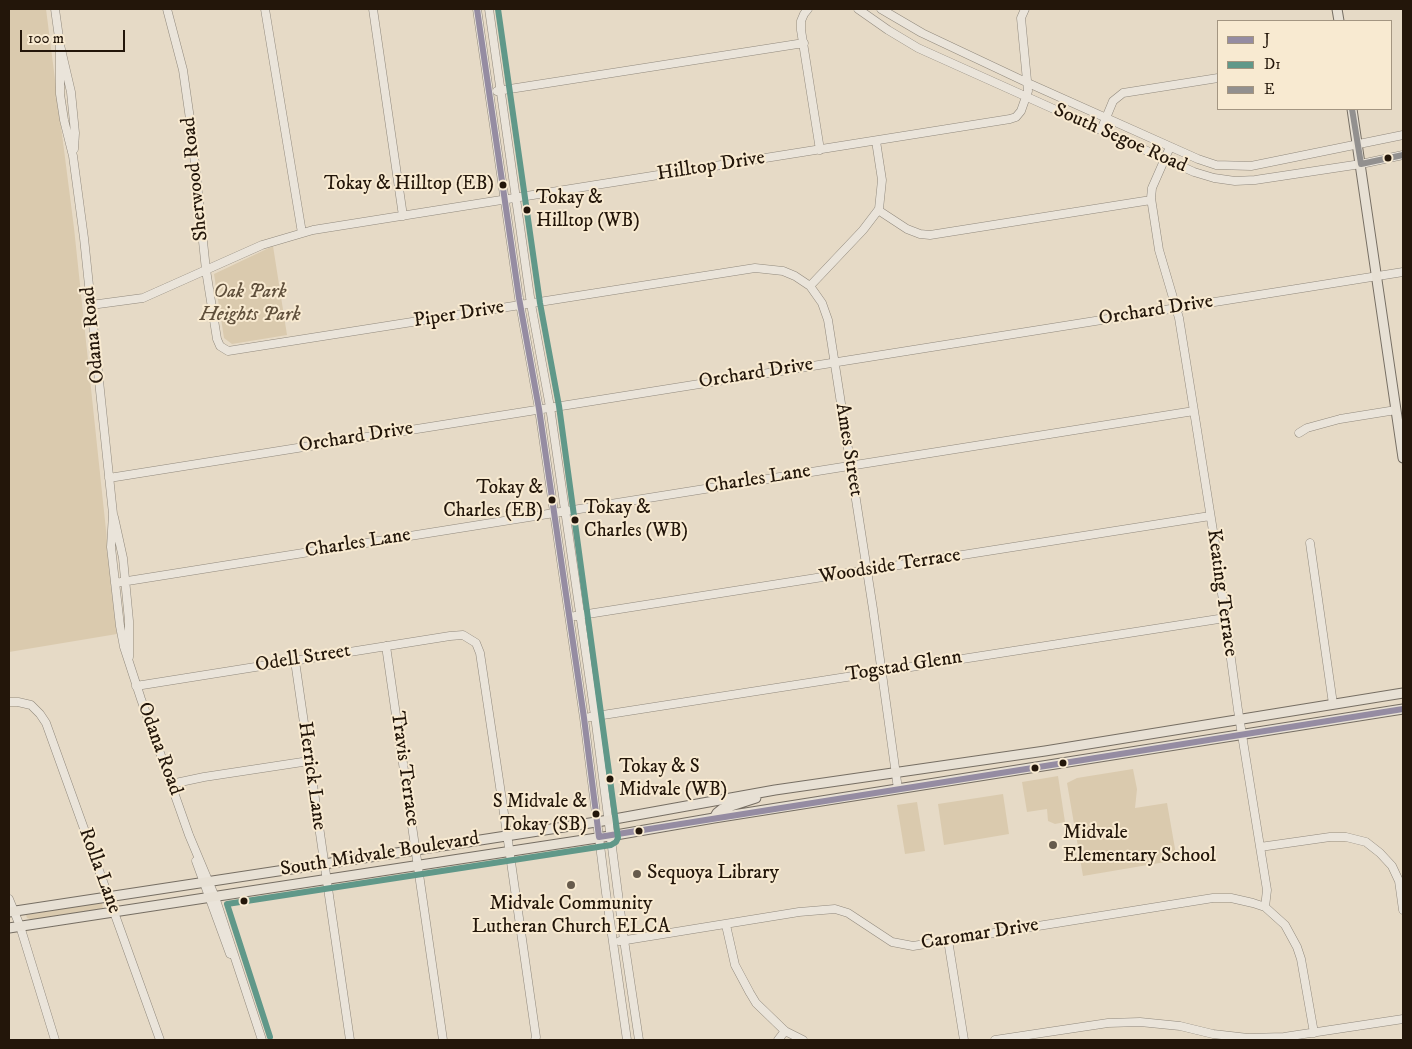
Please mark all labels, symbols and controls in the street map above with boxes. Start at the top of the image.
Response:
scale bar [22,20,128,52]
legend [1217,20,1392,110]
text: 100 m [28,29,64,48]
text: J [1264,30,1270,49]
text: D1 [1264,55,1281,74]
text: E [1264,80,1275,99]
street label: South Segoe Road [1050,99,1190,179]
street label: Sherwood Road [178,116,214,242]
street label: Hilltop Drive [655,147,767,187]
unlabelled marker [1383,153,1393,163]
place label: Tokay & Hilltop (EB) [324,174,494,196]
marker: Tokay & Hilltop (EB) [498,180,508,190]
place label: Tokay & Hilltop (WB) [536,188,640,232]
marker: Tokay & Hilltop (WB) [522,205,532,215]
park label: Oak Park Heights Park [199,281,301,328]
street label: Odana Road [77,285,111,385]
street label: Orchard Drive [1097,290,1215,332]
street label: Piper Drive [412,296,506,334]
street label: Orchard Drive [697,353,815,395]
street label: Ames Street [829,402,867,498]
street label: Orchard Drive [297,417,415,459]
street label: Charles Lane [704,460,812,500]
place label: Tokay & Charles (EB) [443,478,543,522]
marker: Tokay & Charles (EB) [547,495,557,505]
place label: Tokay & Charles (WB) [584,498,688,542]
marker: Tokay & Charles (WB) [570,515,580,525]
street label: Charles Lane [304,524,412,564]
street label: Keating Terrace [1200,528,1242,658]
street label: Woodside Terrace [818,544,962,590]
street label: Odell Street [254,640,352,678]
street label: Togstad Glenn [844,646,964,688]
street label: Odana Road [131,699,187,799]
street label: Travis Terrace [384,710,424,828]
street label: Herrick Lane [292,720,330,832]
place label: Tokay & S Midvale (WB) [619,757,727,801]
unlabelled marker [1058,758,1068,768]
unlabelled marker [1030,763,1040,773]
marker: Tokay & S Midvale (WB) [605,774,615,784]
place label: S Midvale & Tokay (SB) [493,792,587,836]
marker: S Midvale & Tokay (SB) [591,809,601,819]
place label: Midvale Elementary School [1063,822,1216,869]
street label: Rolla Lane [72,825,126,917]
unlabelled marker [634,826,644,836]
street label: South Midvale Boulevard [279,827,481,883]
marker: Midvale Elementary School [1047,839,1059,851]
place label: Sequoya Library [647,862,779,886]
marker: Sequoya Library [631,868,643,880]
marker: Midvale Community Lutheran Church ELCA [565,879,577,891]
place label: Midvale Community Lutheran Church ELCA [472,893,670,940]
unlabelled marker [239,896,249,906]
street label: Caromar Drive [919,914,1041,956]

